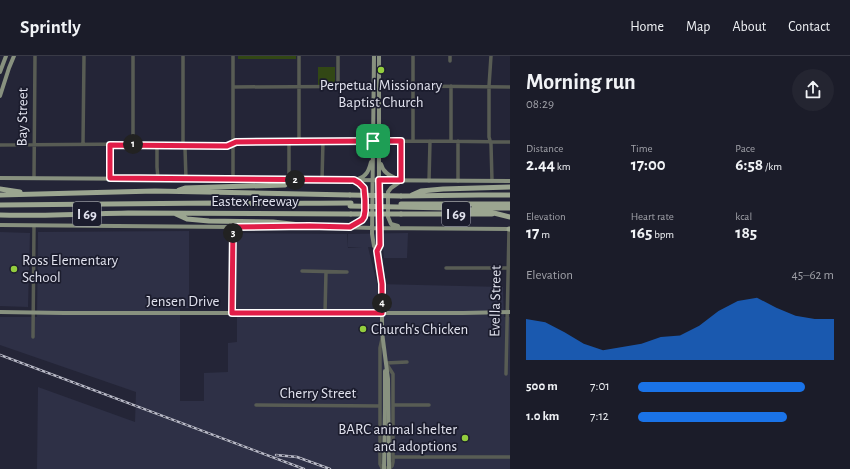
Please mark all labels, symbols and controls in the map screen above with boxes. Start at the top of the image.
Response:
text: Sprintly [20,18,81,37]
text: Home [630,20,664,34]
text: Map [686,20,710,34]
text: About [732,20,766,34]
text: Contact [788,20,830,34]
marker: Perpetual Missionary Baptist Church [376,65,386,75]
button: share [792,69,834,111]
text: Morning run [526,71,636,93]
place label: Perpetual Missionary Baptist Church [320,78,443,110]
street label: Bay Street [14,87,31,147]
text: 08:29 [526,98,554,111]
pin [356,124,390,158]
icon: arrive [362,130,384,152]
pin: 1 [123,134,143,154]
text: 1 [131,138,135,149]
text: Distance [526,143,563,154]
text: Time [631,143,653,154]
text: Pace [735,143,755,154]
text: 2.44 [526,156,555,173]
text: 17:00 [631,156,666,173]
text: 6:58 [735,156,763,173]
text: km [555,161,571,172]
text: /km [763,161,782,172]
pin: 2 [285,170,305,190]
text: 2 [292,174,298,185]
street label: Eastex Freeway [211,194,299,209]
road number: I 69 [73,202,101,226]
road number: I 69 [442,202,470,226]
text: Elevation [526,211,566,222]
text: Heart rate [631,211,674,222]
text: kcal [735,211,752,222]
pin: 3 [223,223,243,243]
text: 17 [526,224,539,241]
text: 165 [631,224,652,241]
text: 185 [735,224,757,241]
text: 3 [231,227,235,238]
text: m [539,229,550,240]
text: bpm [652,229,674,240]
place label: Ross Elementary School [22,253,119,285]
marker: Ross Elementary School [9,264,19,274]
street label: Evella Street [487,265,504,337]
text: Elevation [526,269,573,282]
text: 45–62 m [792,269,834,282]
pin: 4 [372,293,392,313]
street label: Jensen Drive [147,294,220,309]
text: 4 [379,297,385,308]
place label: Church's Chicken [371,322,468,337]
marker: Church's Chicken [358,324,368,334]
text: 500 m [526,380,558,393]
text: 7:01 [590,380,610,393]
street label: Cherry Street [280,386,357,401]
text: 1.0 km [526,410,559,423]
text: 7:12 [590,410,609,423]
place label: BARC animal shelter and adoptions [338,422,457,454]
marker: BARC animal shelter and adoptions [460,433,470,443]

